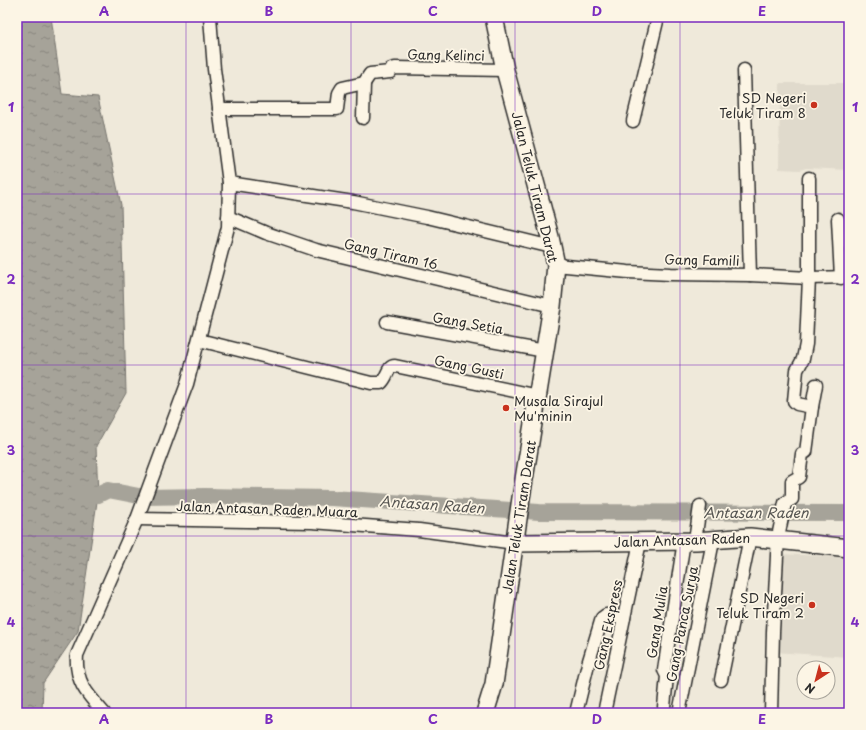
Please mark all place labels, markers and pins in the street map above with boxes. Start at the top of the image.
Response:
place label: SD Negeri Teluk Tiram 8 [719,88,806,122]
marker: SD Negeri Teluk Tiram 8 [809,100,819,110]
place label: Musala Sirajul Mu'minin [514,391,603,425]
marker: Musala Sirajul Mu'minin [501,403,511,413]
place label: SD Negeri Teluk Tiram 2 [716,588,804,622]
marker: SD Negeri Teluk Tiram 2 [807,600,817,610]

